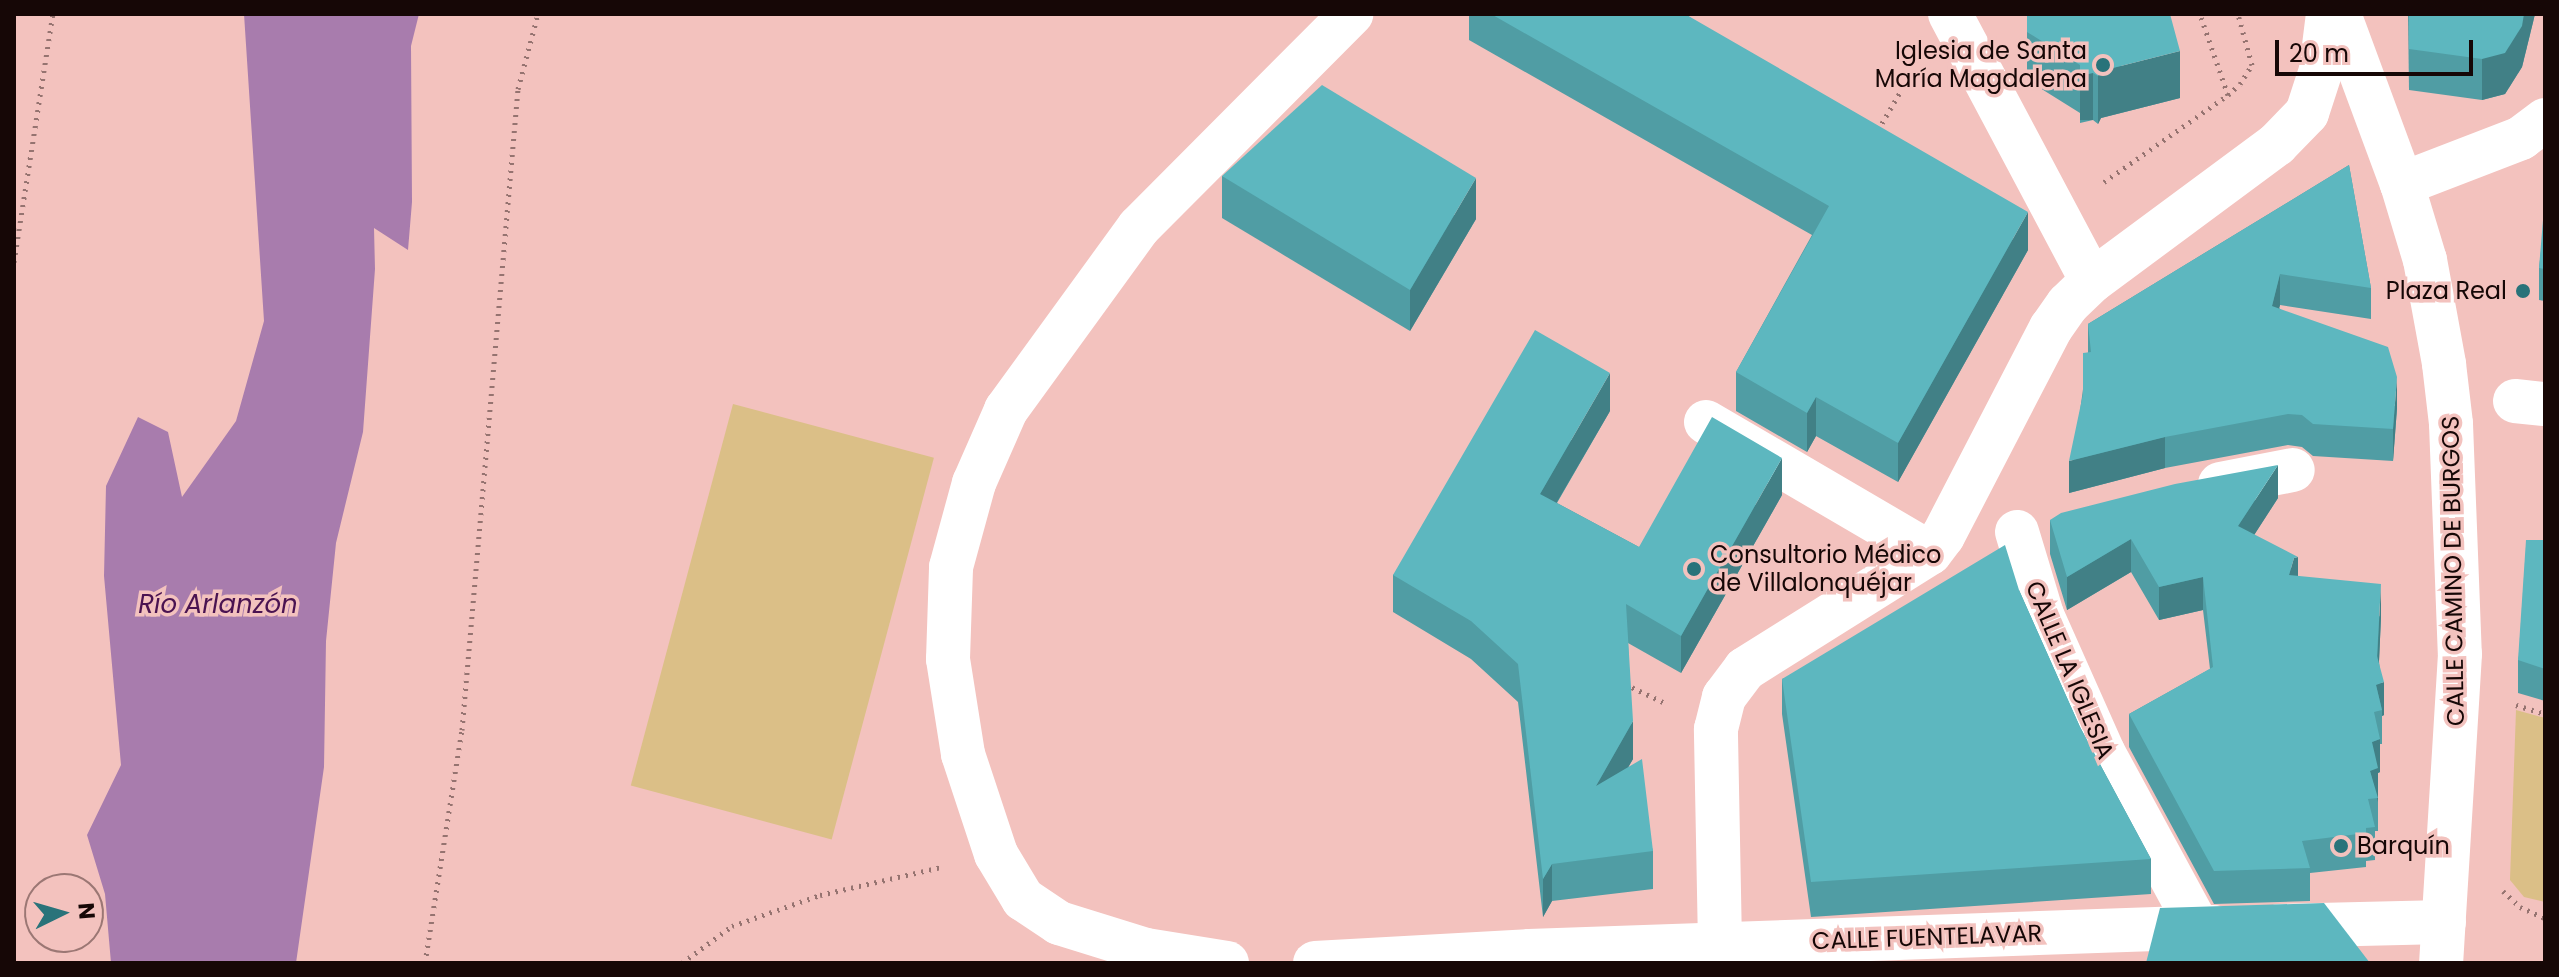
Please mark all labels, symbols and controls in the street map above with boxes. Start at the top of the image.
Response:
scale bar [2279,24,2477,74]
place label: Iglesia de Santa María Magdalena [1875,37,2087,93]
text: 20 m [2289,37,2349,70]
marker: Iglesia de Santa María Magdalena [2094,56,2112,74]
place label: Plaza Real [2386,277,2507,305]
marker: Plaza Real [2514,282,2532,300]
street label: CALLE CAMINO DE BURGOS [2436,416,2470,726]
place label: Consultorio Médico de Villalonquéjar [1710,541,1941,597]
marker: Consultorio Médico de Villalonquéjar [1685,560,1703,578]
street label: CALLE LA IGLESIA [2020,577,2120,763]
water label: Río Arlanzón [138,589,298,621]
place label: Barquín [2357,832,2450,860]
marker: Barquín [2332,837,2350,855]
north arrow [24,873,104,953]
text: N [70,901,103,921]
street label: CALLE FUENTELAVAR [1811,919,2043,955]

